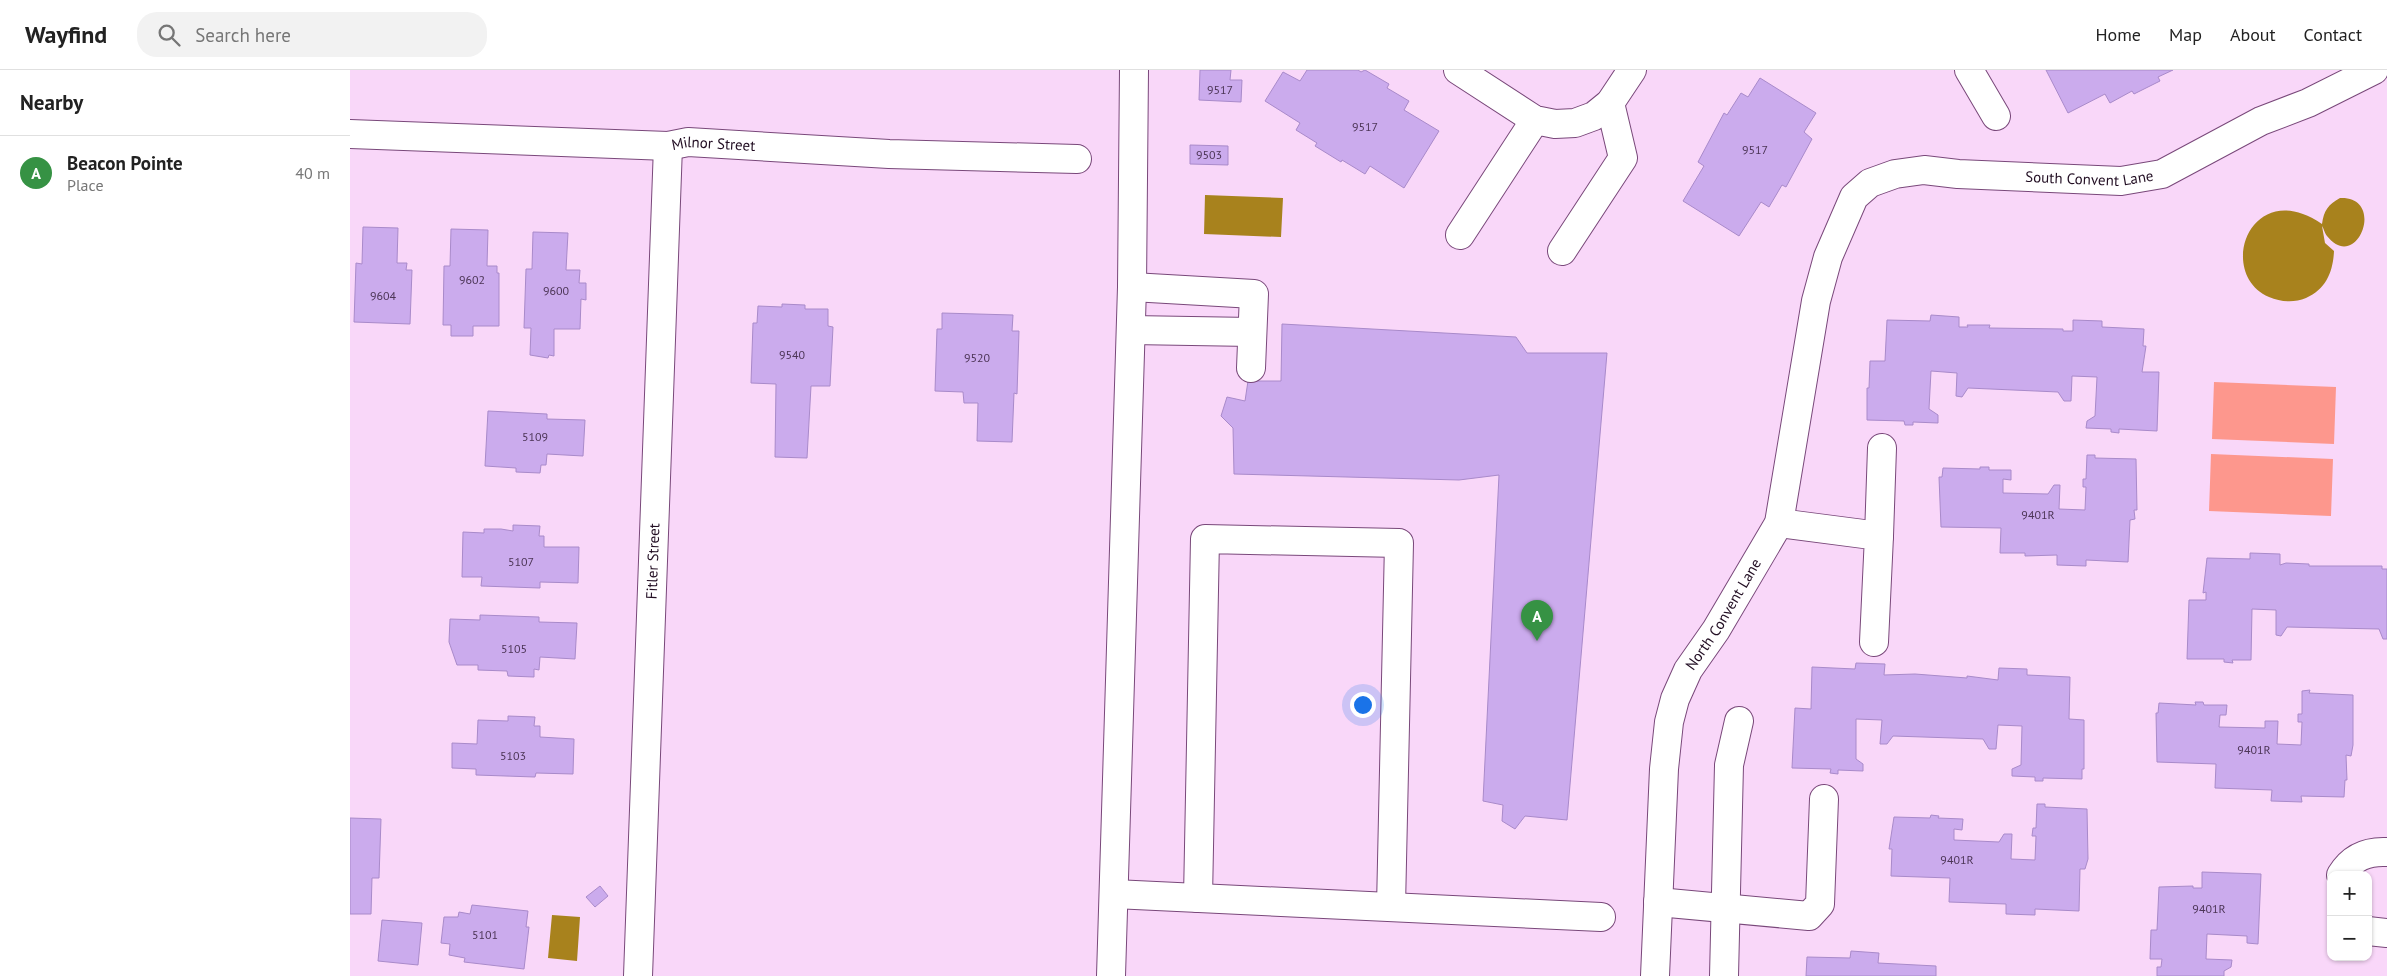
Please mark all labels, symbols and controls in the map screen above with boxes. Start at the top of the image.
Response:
search box [137,12,487,57]
text: Wayfind [25,19,107,50]
icon: search [155,21,183,49]
text: Search here [195,23,291,47]
text: Home [2095,23,2141,46]
text: Map [2169,23,2202,46]
text: About [2230,23,2276,46]
text: Contact [2304,23,2362,46]
house number: 9517 [1207,82,1233,97]
text: Nearby [20,89,83,116]
house number: 9517 [1352,119,1378,134]
street label: Milnor Street [670,132,756,155]
house number: 9517 [1742,142,1768,157]
house number: 9503 [1196,147,1222,162]
text: Beacon Pointe [67,151,183,175]
text: A [31,163,41,183]
text: 40 m [295,163,330,183]
street label: South Convent Lane [2025,166,2155,190]
text: Place [67,175,104,195]
house number: 9602 [459,272,485,287]
house number: 9600 [543,283,570,298]
house number: 9604 [370,288,397,303]
house number: 9540 [779,347,806,362]
house number: 9520 [964,350,991,365]
house number: 5109 [522,429,548,444]
house number: 9401R [2021,507,2055,522]
street label: Fitler Street [642,523,663,600]
house number: 5107 [508,554,534,569]
street label: North Convent Lane [1681,555,1765,674]
pin: A [1521,600,1553,641]
house number: 5105 [501,641,527,656]
your location [1350,692,1376,718]
house number: 9401R [2237,742,2271,757]
house number: 5103 [500,748,526,763]
house number: 9401R [1940,852,1974,867]
map controls [2327,871,2372,961]
button: + [2327,871,2372,916]
house number: 9401R [2192,901,2226,916]
button: − [2327,916,2372,961]
house number: 5101 [472,927,498,942]

